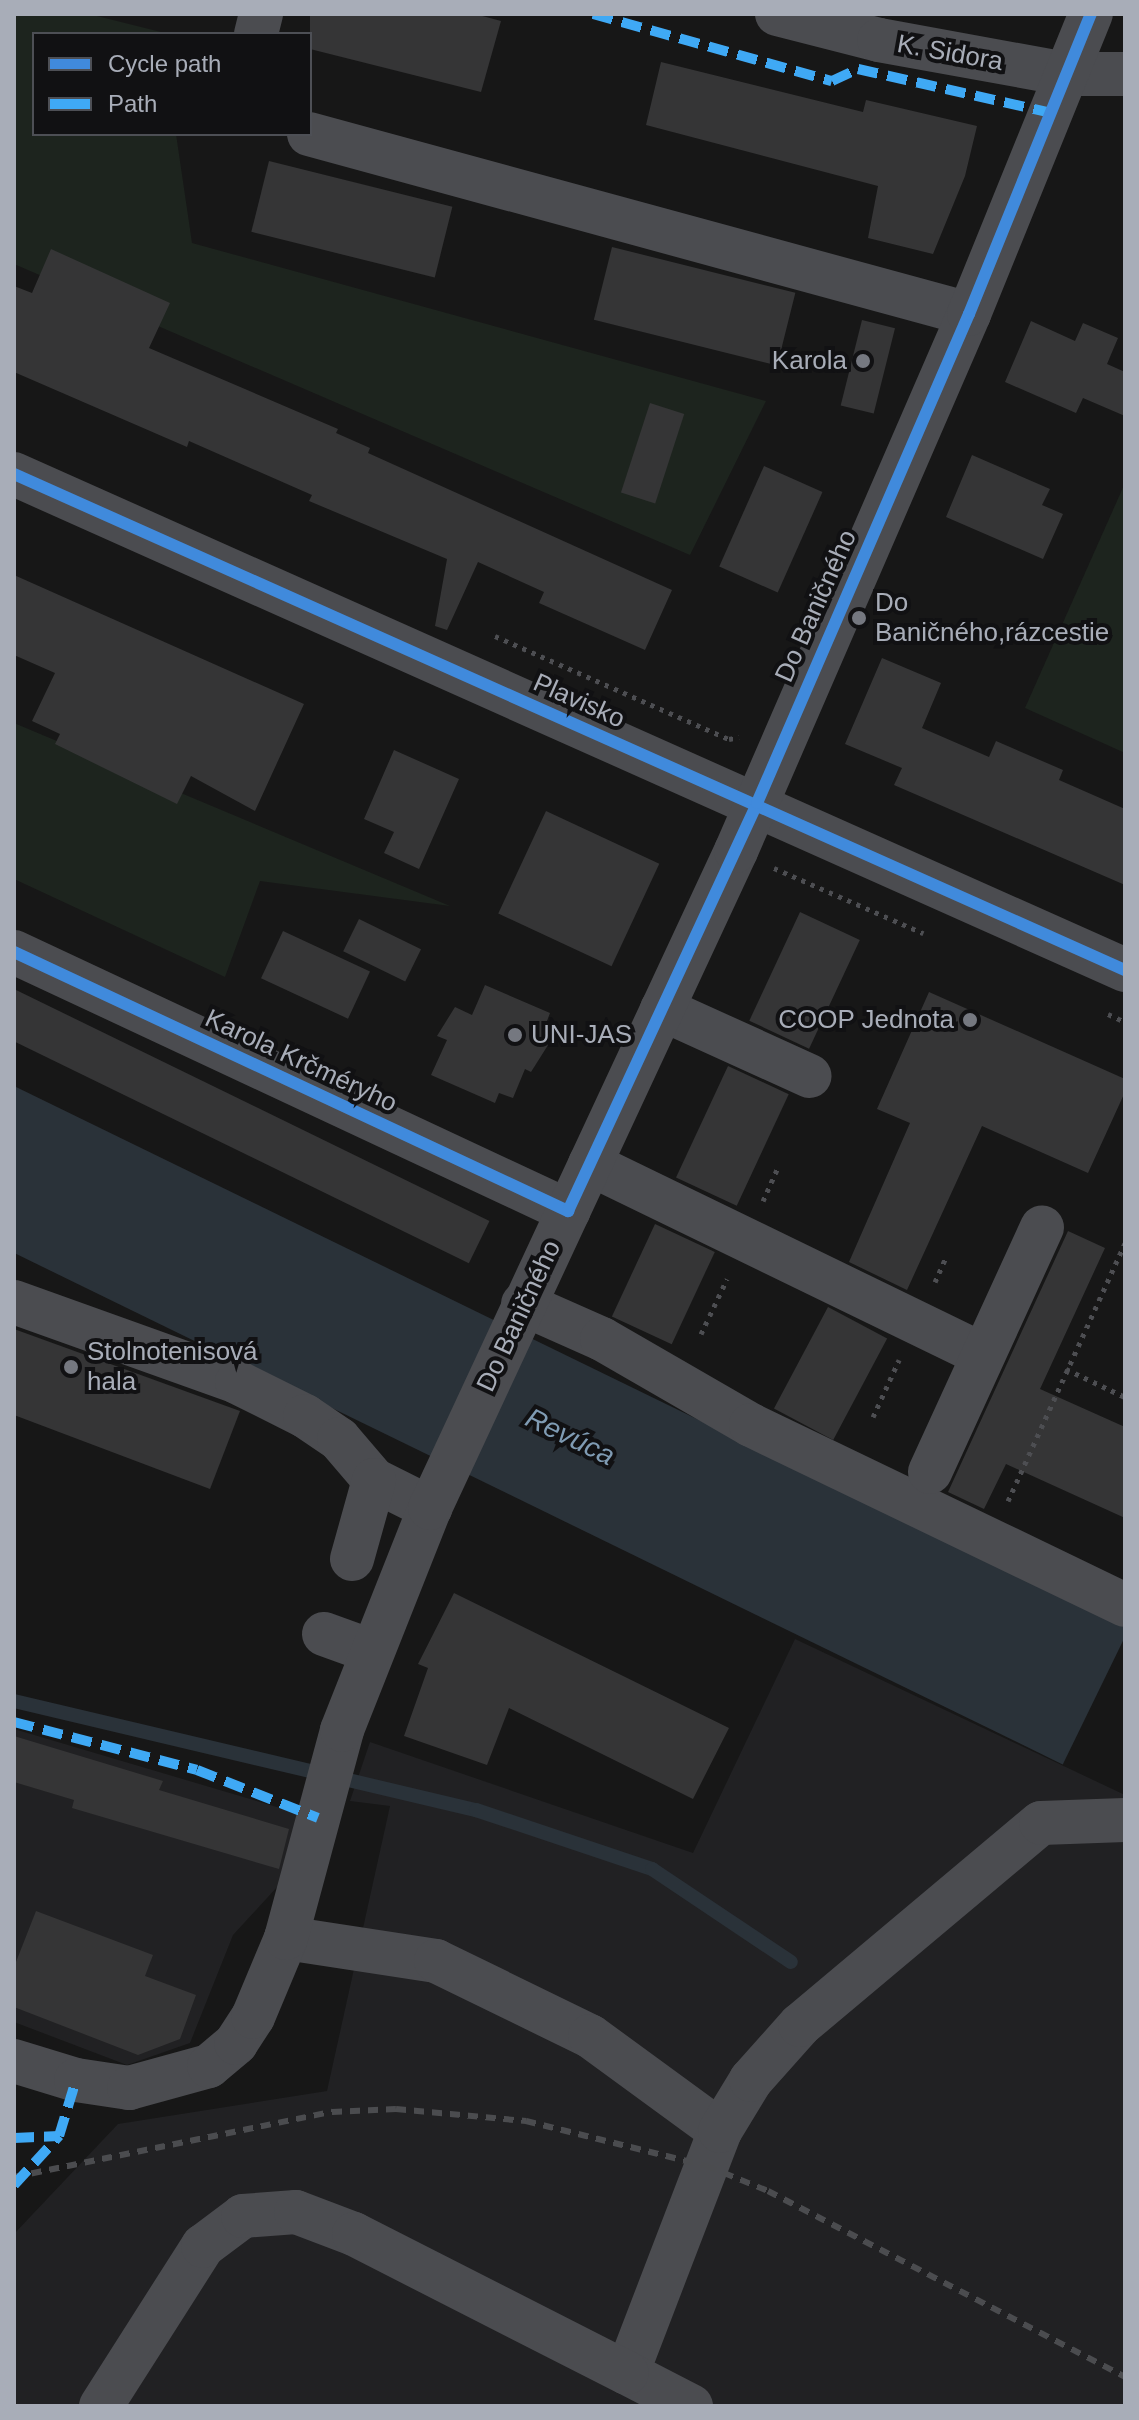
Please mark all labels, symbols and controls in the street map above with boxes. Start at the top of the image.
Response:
street label: K. Sidora [895,28,1005,78]
legend [32,32,312,136]
text: Cycle path [108,50,221,77]
text: Path [108,90,157,117]
place label: Karola [772,345,847,377]
marker: Karola [854,352,872,370]
street label: Do Baničného [769,525,863,687]
place label: Do Baničného,rázcestie [875,587,1109,648]
marker: Do Baničného,rázcestie [850,609,868,627]
street label: Plavisko [528,667,630,735]
street label: Karola Krčméryho [200,1003,402,1119]
place label: COOP Jednota [778,1004,954,1036]
marker: COOP Jednota [961,1011,979,1029]
place label: UNI-JAS [531,1019,632,1051]
marker: UNI-JAS [506,1026,524,1044]
street label: Do Baničného [470,1235,568,1397]
place label: Stolnotenisová hala [87,1336,258,1398]
marker: Stolnotenisová hala [62,1358,80,1376]
water label: Revúca [520,1401,620,1473]

